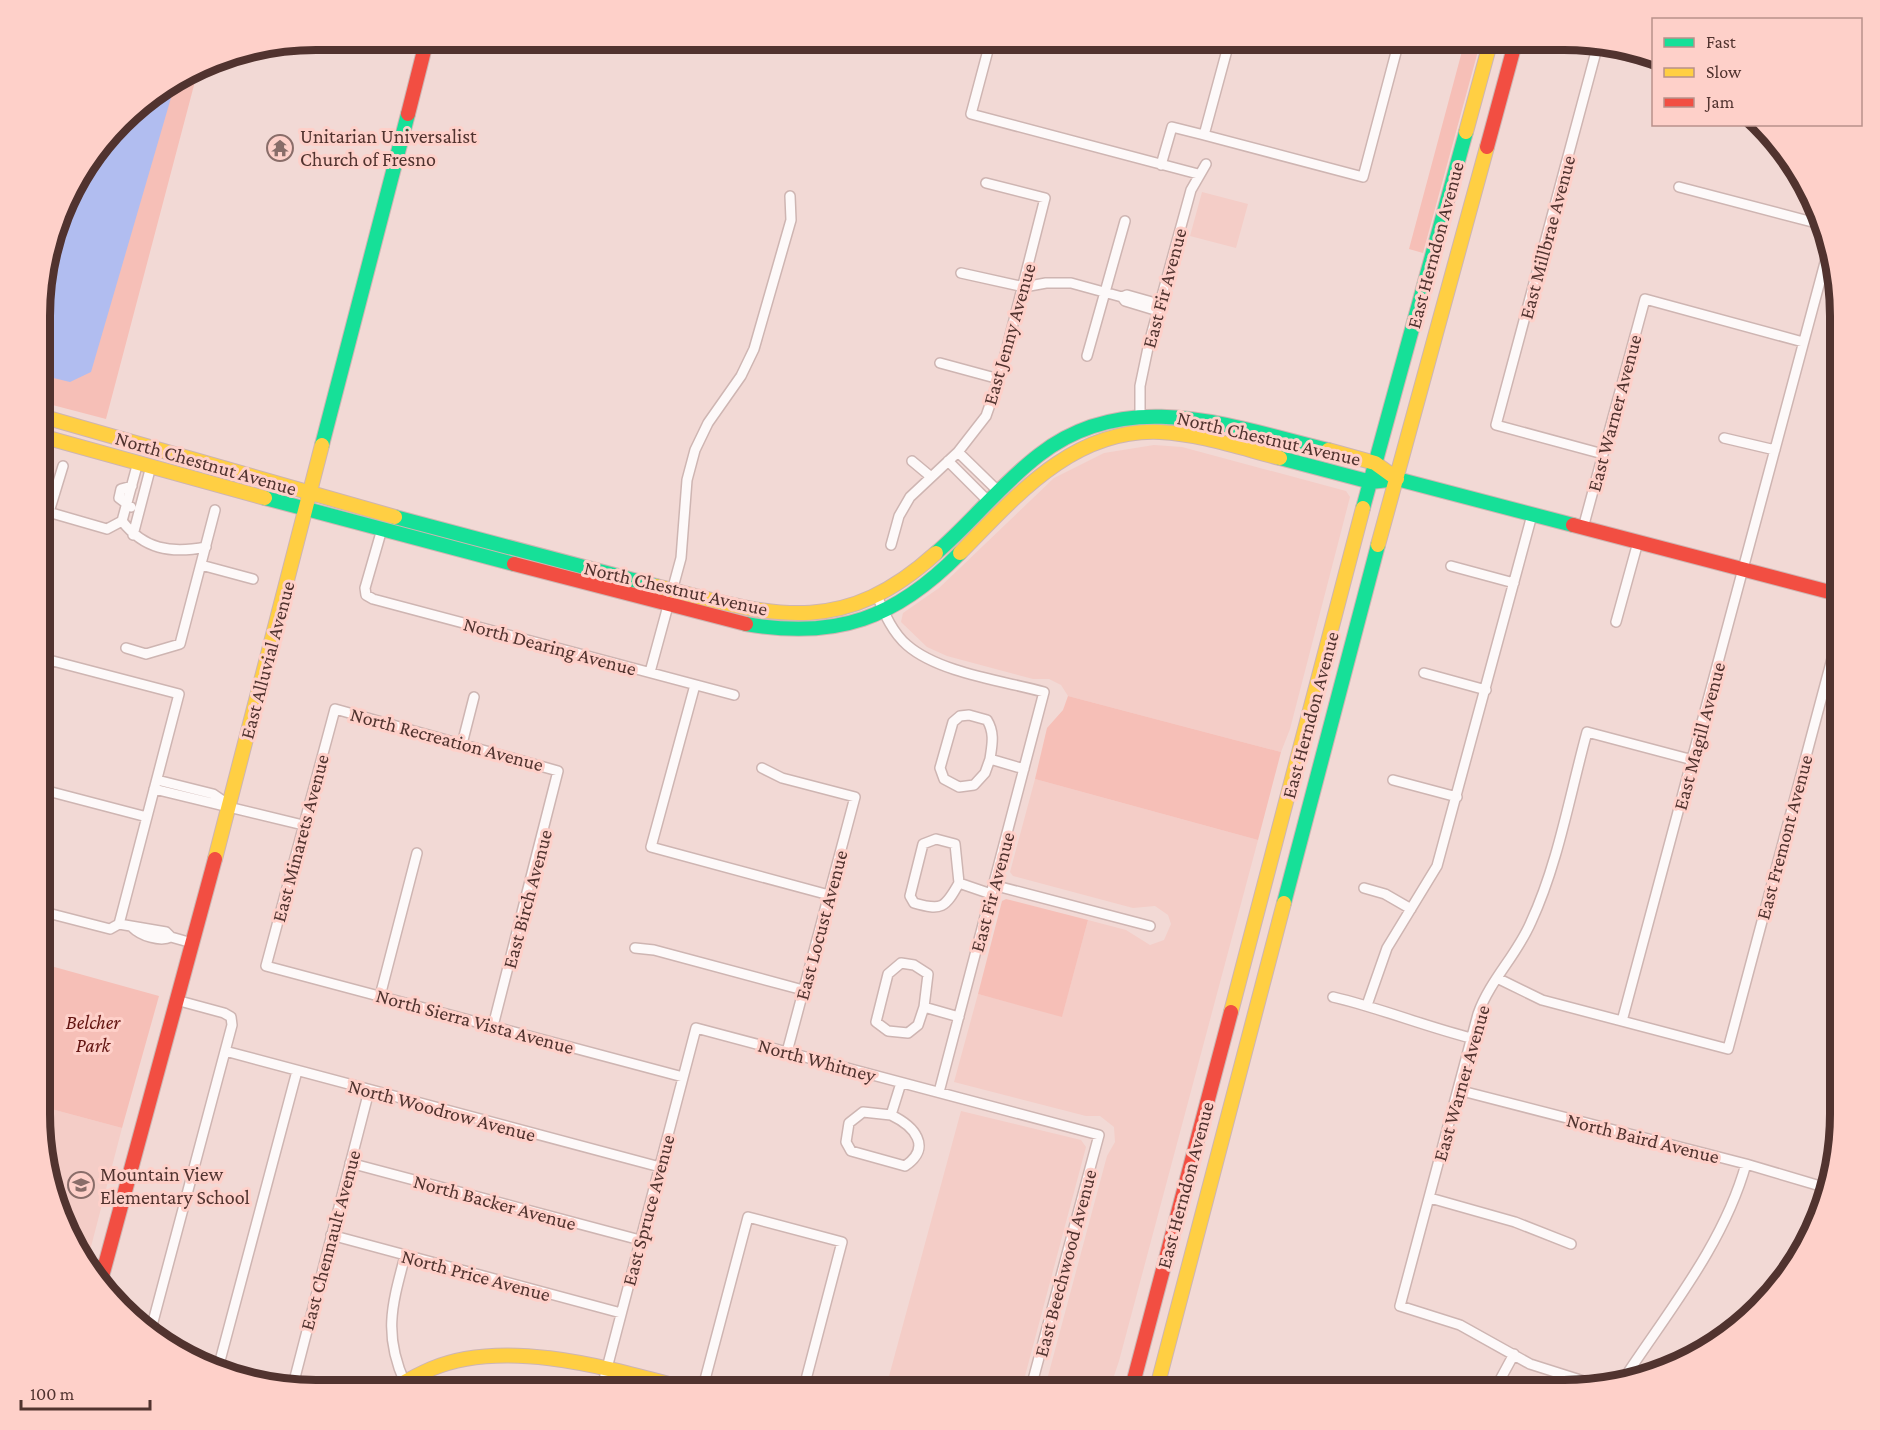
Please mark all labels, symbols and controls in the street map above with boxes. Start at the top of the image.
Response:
legend [1652,18,1862,126]
text: Fast [1706,32,1737,52]
text: Slow [1706,62,1742,82]
text: Jam [1704,92,1735,112]
place label: Unitarian Universalist Church of Fresno [300,125,477,170]
temple icon: Unitarian Universalist Church of Fresno [265,133,295,163]
street label: East Millbrae Avenue [1515,153,1579,321]
street label: East Herndon Avenue [1402,159,1468,331]
street label: East Fir Avenue [1137,226,1191,350]
street label: East Jenny Avenue [978,260,1041,408]
street label: East Warner Avenue [1582,332,1646,494]
street label: North Chestnut Avenue [1175,406,1363,470]
street label: North Chestnut Avenue [113,427,299,499]
street label: North Chestnut Avenue [582,556,770,620]
street label: East Alluvial Avenue [235,578,299,741]
street label: North Dearing Avenue [461,612,639,681]
street label: East Herndon Avenue [1277,629,1343,801]
street label: East Magill Avenue [1669,659,1730,813]
street label: North Recreation Avenue [348,703,546,775]
street label: East Minarets Avenue [267,752,333,924]
street label: East Fremont Avenue [1751,752,1817,922]
street label: East Birch Avenue [498,827,556,971]
street label: East Fir Avenue [965,830,1019,954]
street label: East Locust Avenue [790,847,852,1002]
street label: North Sierra Vista Avenue [374,984,577,1058]
street label: East Warner Avenue [1428,1002,1494,1164]
park label: Belcher Park [66,1011,121,1056]
street label: North Whitney [756,1034,879,1087]
street label: North Woodrow Avenue [346,1074,538,1146]
street label: East Herndon Avenue [1152,1099,1218,1271]
street label: North Baird Avenue [1564,1108,1722,1168]
street label: East Spruce Avenue [617,1132,680,1288]
street label: East Chennault Avenue [295,1147,365,1332]
place label: Mountain View Elementary School [100,1163,250,1209]
street label: East Beechwood Avenue [1029,1167,1101,1359]
school or university icon: Mountain View Elementary School [66,1170,96,1200]
street label: North Backer Avenue [411,1170,579,1234]
street label: North Price Avenue [399,1245,553,1306]
scale bar [21,1373,150,1411]
text: 100 m [30,1384,75,1404]

